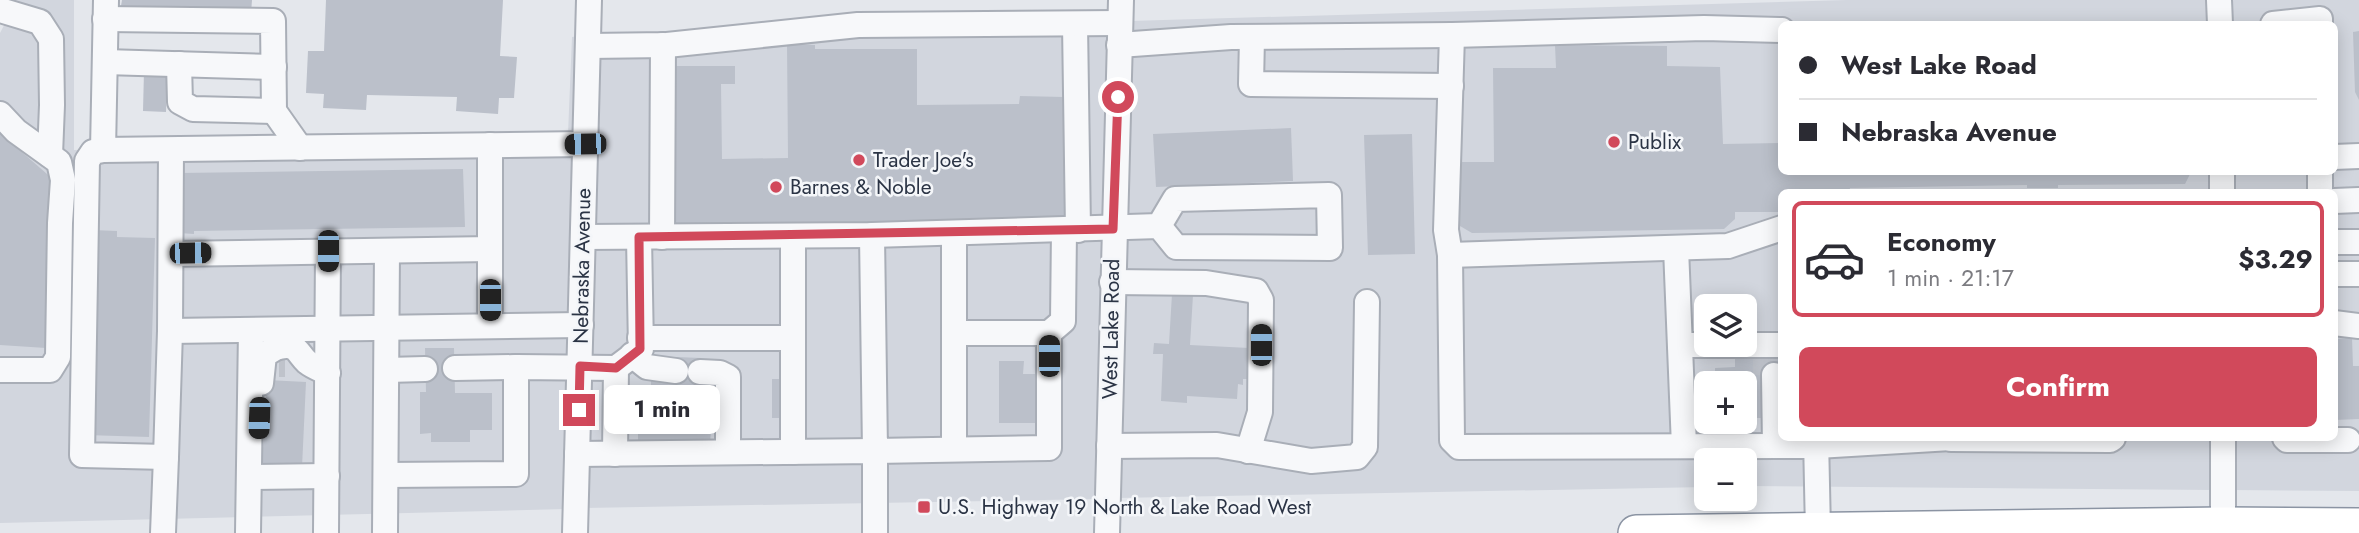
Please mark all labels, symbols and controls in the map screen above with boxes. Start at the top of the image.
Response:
text: West Lake Road [1841,46,2037,84]
route start [1102,81,1134,113]
text: Nebraska Avenue [1841,113,2057,151]
place label: Publix [1628,127,1681,157]
car [564,133,607,155]
marker: Publix [1606,134,1622,150]
place label: Trader Joe's [873,145,974,175]
marker: Trader Joe's [851,152,867,168]
place label: Barnes & Noble [790,172,932,202]
marker: Barnes & Noble [768,179,784,195]
street label: Nebraska Avenue [566,188,598,344]
text: Economy [1887,223,1996,261]
icon: car [1803,228,1866,291]
car [318,230,339,272]
text: $3.29 [2238,240,2313,278]
car [169,242,212,264]
street label: West Lake Road [1095,258,1127,400]
text: 1 min · 21:17 [1887,261,2014,295]
car [480,279,501,321]
map controls [1694,294,1757,511]
button: layers [1694,294,1757,357]
car [1251,324,1272,366]
car [1039,335,1060,377]
button: Confirm [1799,347,2317,427]
button: + [1694,371,1757,434]
callout: 1 min [604,386,719,434]
text: 1 min [633,392,691,426]
route end [563,394,595,426]
car [248,397,271,439]
button: − [1694,448,1757,511]
place label: U.S. Highway 19 North & Lake Road West [938,492,1311,522]
marker: U.S. Highway 19 North & Lake Road West [916,499,932,515]

